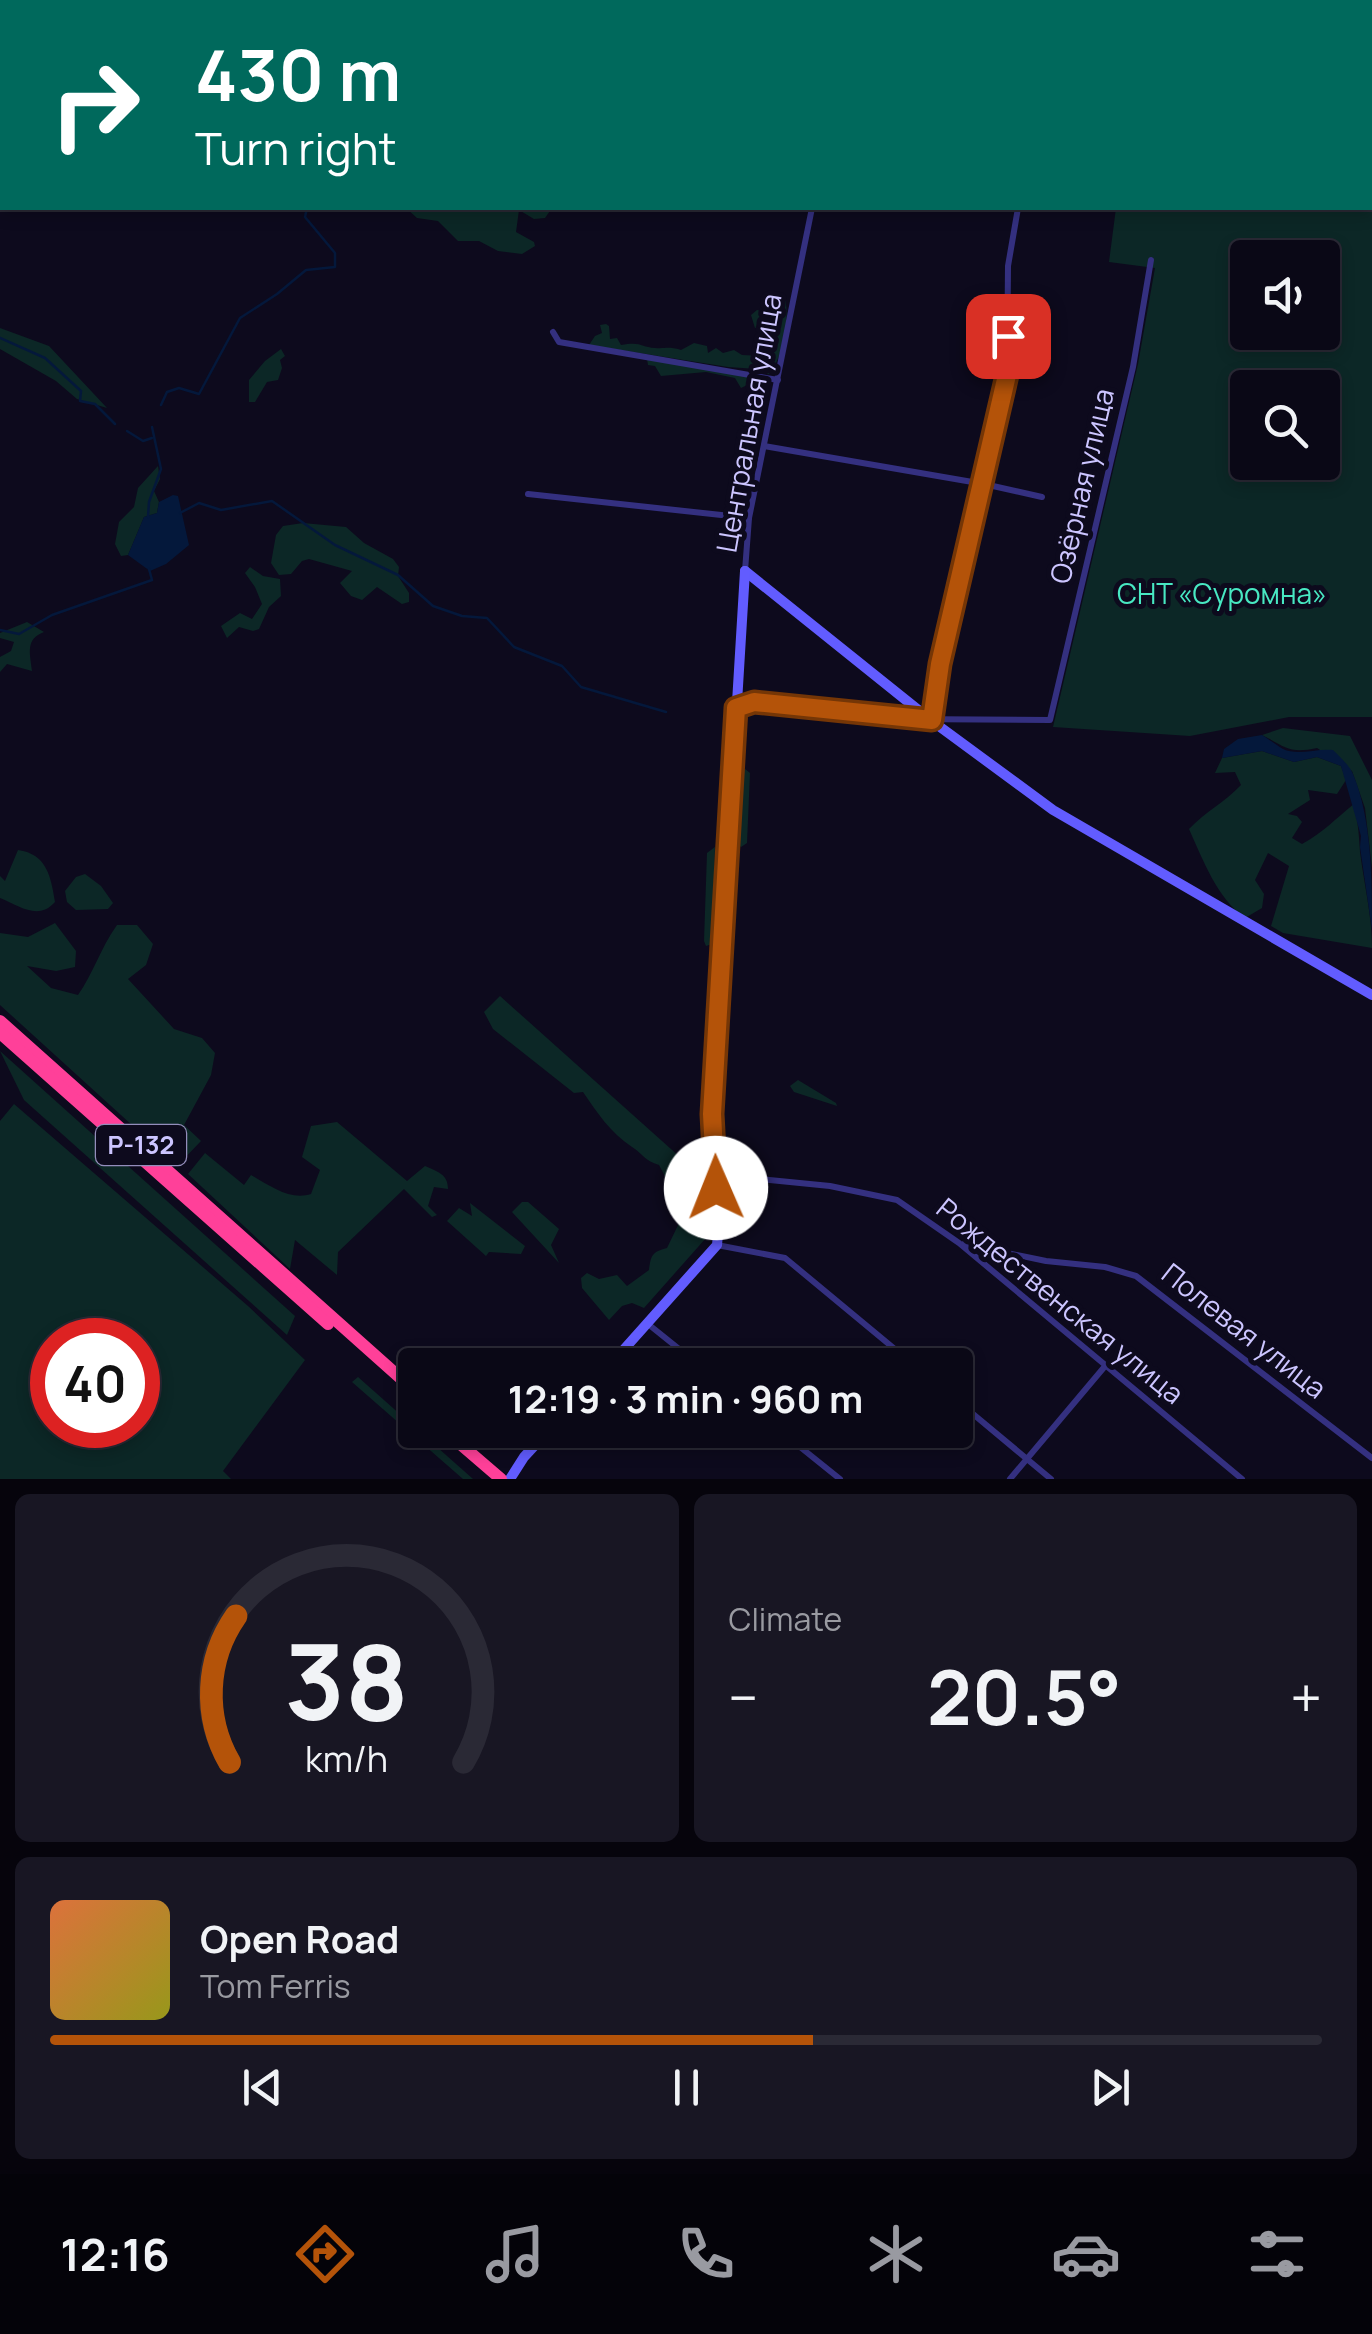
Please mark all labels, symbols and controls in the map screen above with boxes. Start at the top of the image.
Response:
text: 430 m [195,26,401,122]
icon: right [30,40,160,170]
text: Turn right [195,117,396,179]
map controls [1230,240,1340,480]
button: sound [1230,240,1340,350]
street label: Центральная улица [707,290,789,555]
pin [966,294,1051,379]
icon: arrive [981,309,1036,364]
button: search [1230,370,1340,480]
street label: Озёрная улица [1040,385,1122,587]
park label: СНТ «Суромна» [1117,574,1327,612]
road number: Р-132 [96,1125,186,1165]
position arrow [664,1136,768,1240]
street label: Рождественская улица [929,1189,1192,1412]
street label: Полевая улица [1154,1254,1335,1406]
speed limit sign: 40 [30,1318,160,1448]
text: 12:19 · 3 min · 960 m [508,1372,863,1424]
text: Climate [729,1597,842,1641]
text: 38 [285,1609,409,1751]
text: 20.5° [927,1645,1121,1748]
text: − [729,1659,758,1735]
text: + [1290,1659,1322,1735]
text: km/h [305,1734,388,1783]
text: Open Road [200,1912,399,1964]
text: Tom Ferris [200,1964,351,2008]
icon: previous [235,2060,290,2115]
icon: pause [659,2060,714,2115]
icon: next [1083,2060,1138,2115]
icon: directions [290,2219,360,2289]
icon: music [480,2219,550,2289]
icon: phone [671,2219,741,2289]
icon: climate [861,2219,931,2289]
icon: car [1051,2219,1121,2289]
icon: filters [1242,2219,1312,2289]
text: 12:16 [60,2223,170,2285]

